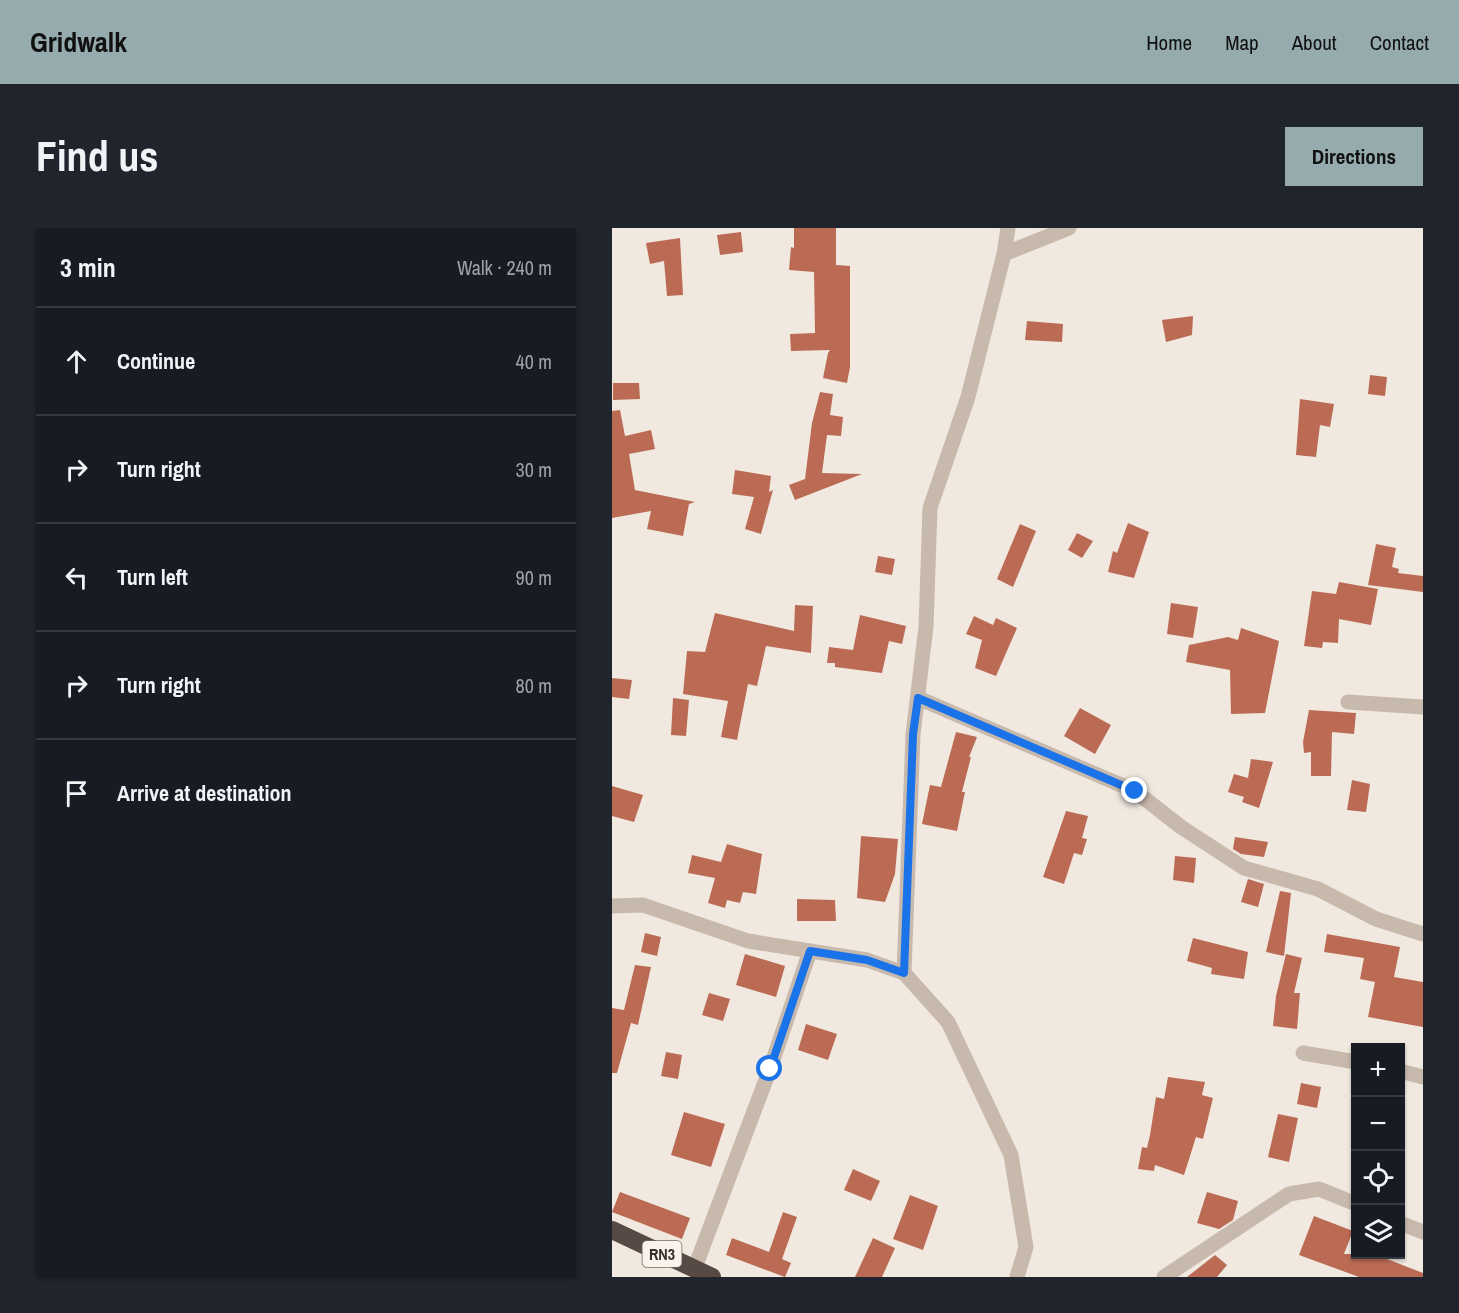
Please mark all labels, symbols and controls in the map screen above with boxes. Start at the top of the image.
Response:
text: Gridwalk [30,23,127,61]
text: Home [1146,28,1192,57]
text: Map [1225,28,1259,57]
text: About [1292,28,1337,57]
text: Contact [1370,28,1429,57]
button: Directions [1285,127,1423,186]
text: Find us [36,128,158,184]
text: 3 min [60,250,116,285]
text: Walk · 240 m [457,254,552,281]
icon: ahead [60,345,93,378]
text: Continue [117,346,195,376]
text: 40 m [516,348,552,375]
icon: right [60,453,93,486]
text: Turn right [117,454,201,484]
text: 30 m [516,456,552,483]
icon: left [60,561,93,594]
text: Turn left [117,562,188,592]
text: 90 m [516,564,552,591]
icon: right [60,669,93,702]
text: Turn right [117,670,201,700]
text: 80 m [516,672,552,699]
icon: arrive [60,777,93,810]
route end [1121,777,1147,803]
text: Arrive at destination [117,778,291,808]
map controls [1351,1043,1405,1259]
button: + [1351,1043,1405,1097]
route start [756,1055,782,1081]
button: − [1351,1097,1405,1151]
button: locate [1351,1151,1405,1205]
button: layers [1351,1205,1405,1259]
road number: RN3 [643,1241,682,1267]

